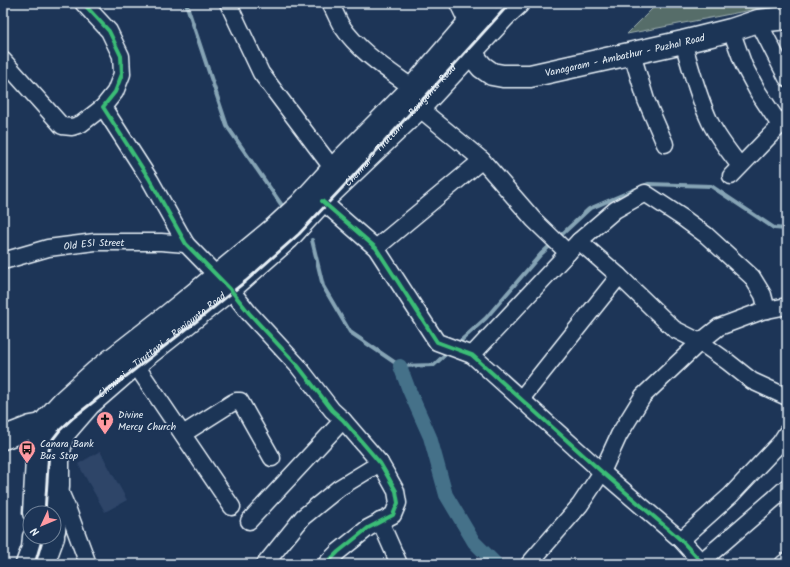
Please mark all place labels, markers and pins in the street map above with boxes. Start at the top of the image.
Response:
place label: Divine Mercy Church [118,407,176,435]
church icon: Divine Mercy Church [95,410,115,435]
place label: Canara Bank Bus Stop [40,436,94,464]
bus stop icon: Canara Bank Bus Stop [17,439,37,464]

